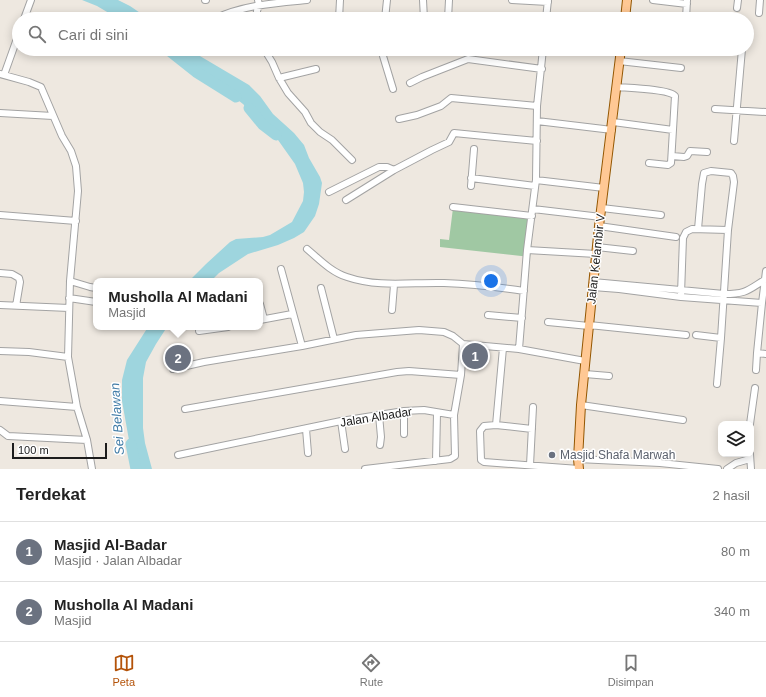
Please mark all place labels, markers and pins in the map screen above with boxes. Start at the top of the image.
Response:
pin: 1 [462,341,488,371]
pin: 2 [165,343,191,373]
place label: Masjid Shafa Marwah [560,448,675,462]
marker: Masjid Shafa Marwah [547,450,557,460]

